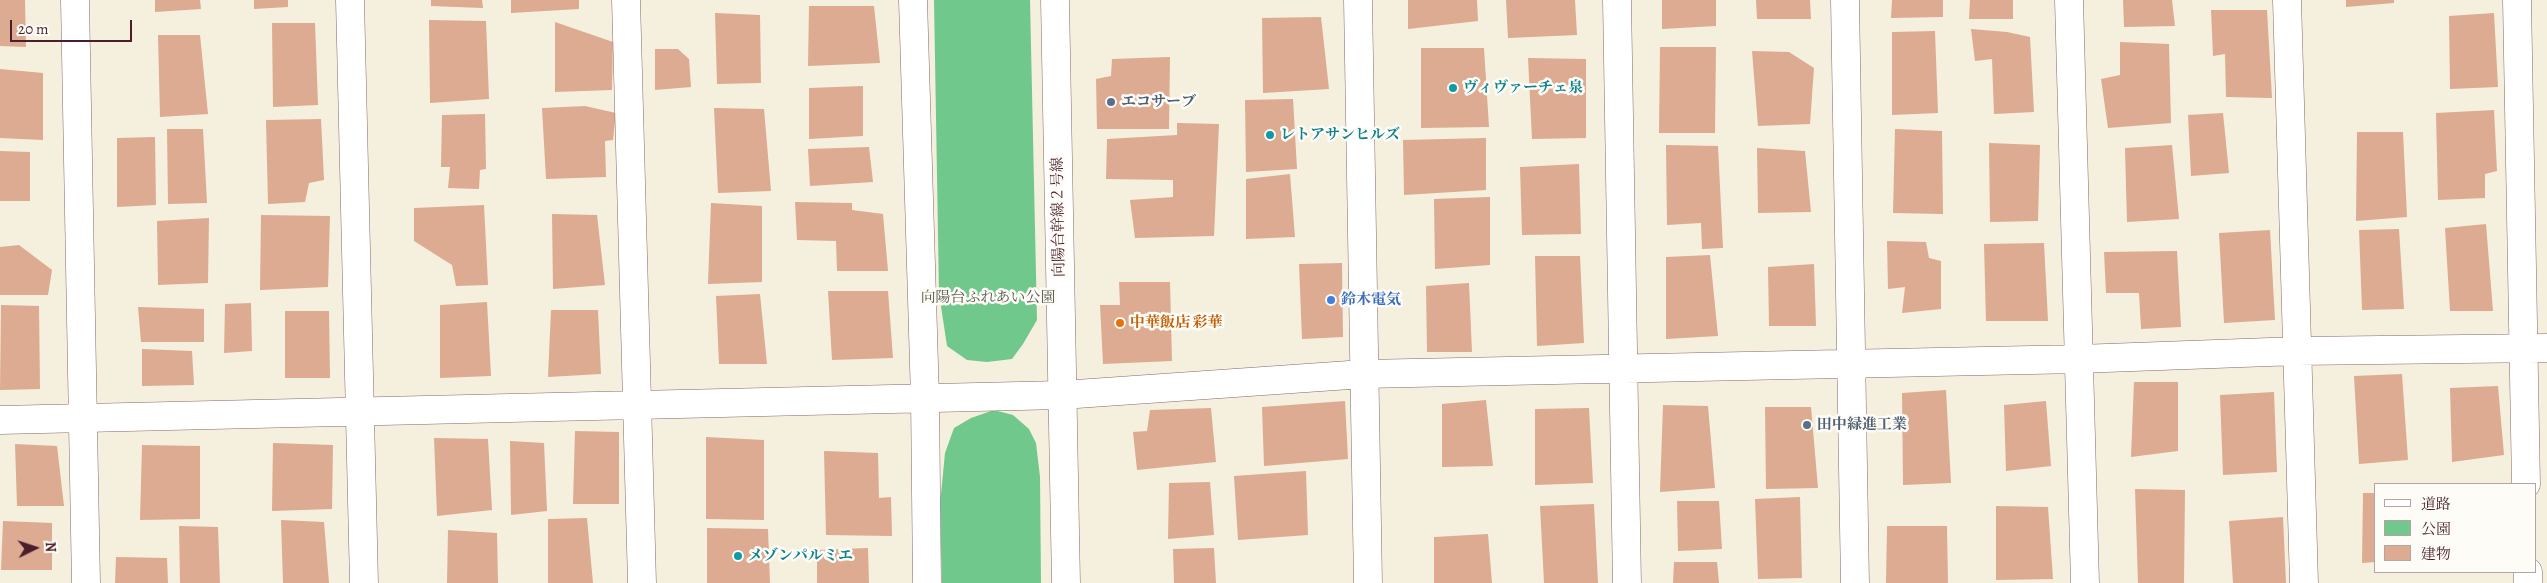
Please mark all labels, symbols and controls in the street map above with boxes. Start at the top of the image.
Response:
scale bar [12,10,135,42]
text: 20 m [18,19,49,39]
place label: ヴィヴァーチェ泉 [1463,79,1583,97]
marker: ヴィヴァーチェ泉 [1447,82,1459,94]
place label: エコサーブ [1121,93,1196,111]
marker: エコサーブ [1105,96,1117,108]
place label: レトアサンヒルズ [1280,126,1400,144]
marker: レトアサンヒルズ [1264,129,1276,141]
street label: 向陽台幹線２号線 [1049,157,1069,277]
park label: 向陽台ふれあい公園 [921,289,1055,307]
place label: 鈴木電気 [1341,291,1401,309]
marker: 鈴木電気 [1325,294,1337,306]
place label: 中華飯店 彩華 [1130,314,1223,332]
marker: 中華飯店 彩華 [1114,317,1126,329]
place label: 田中緑進工業 [1817,416,1907,434]
marker: 田中緑進工業 [1801,419,1813,431]
legend [2374,483,2537,573]
text: 道路 [2421,494,2451,514]
text: 公園 [2421,519,2451,539]
north arrow [10,523,60,573]
text: N [41,541,60,553]
text: 建物 [2421,544,2451,564]
place label: メゾンパルミエ [748,547,853,565]
marker: メゾンパルミエ [732,550,744,562]

